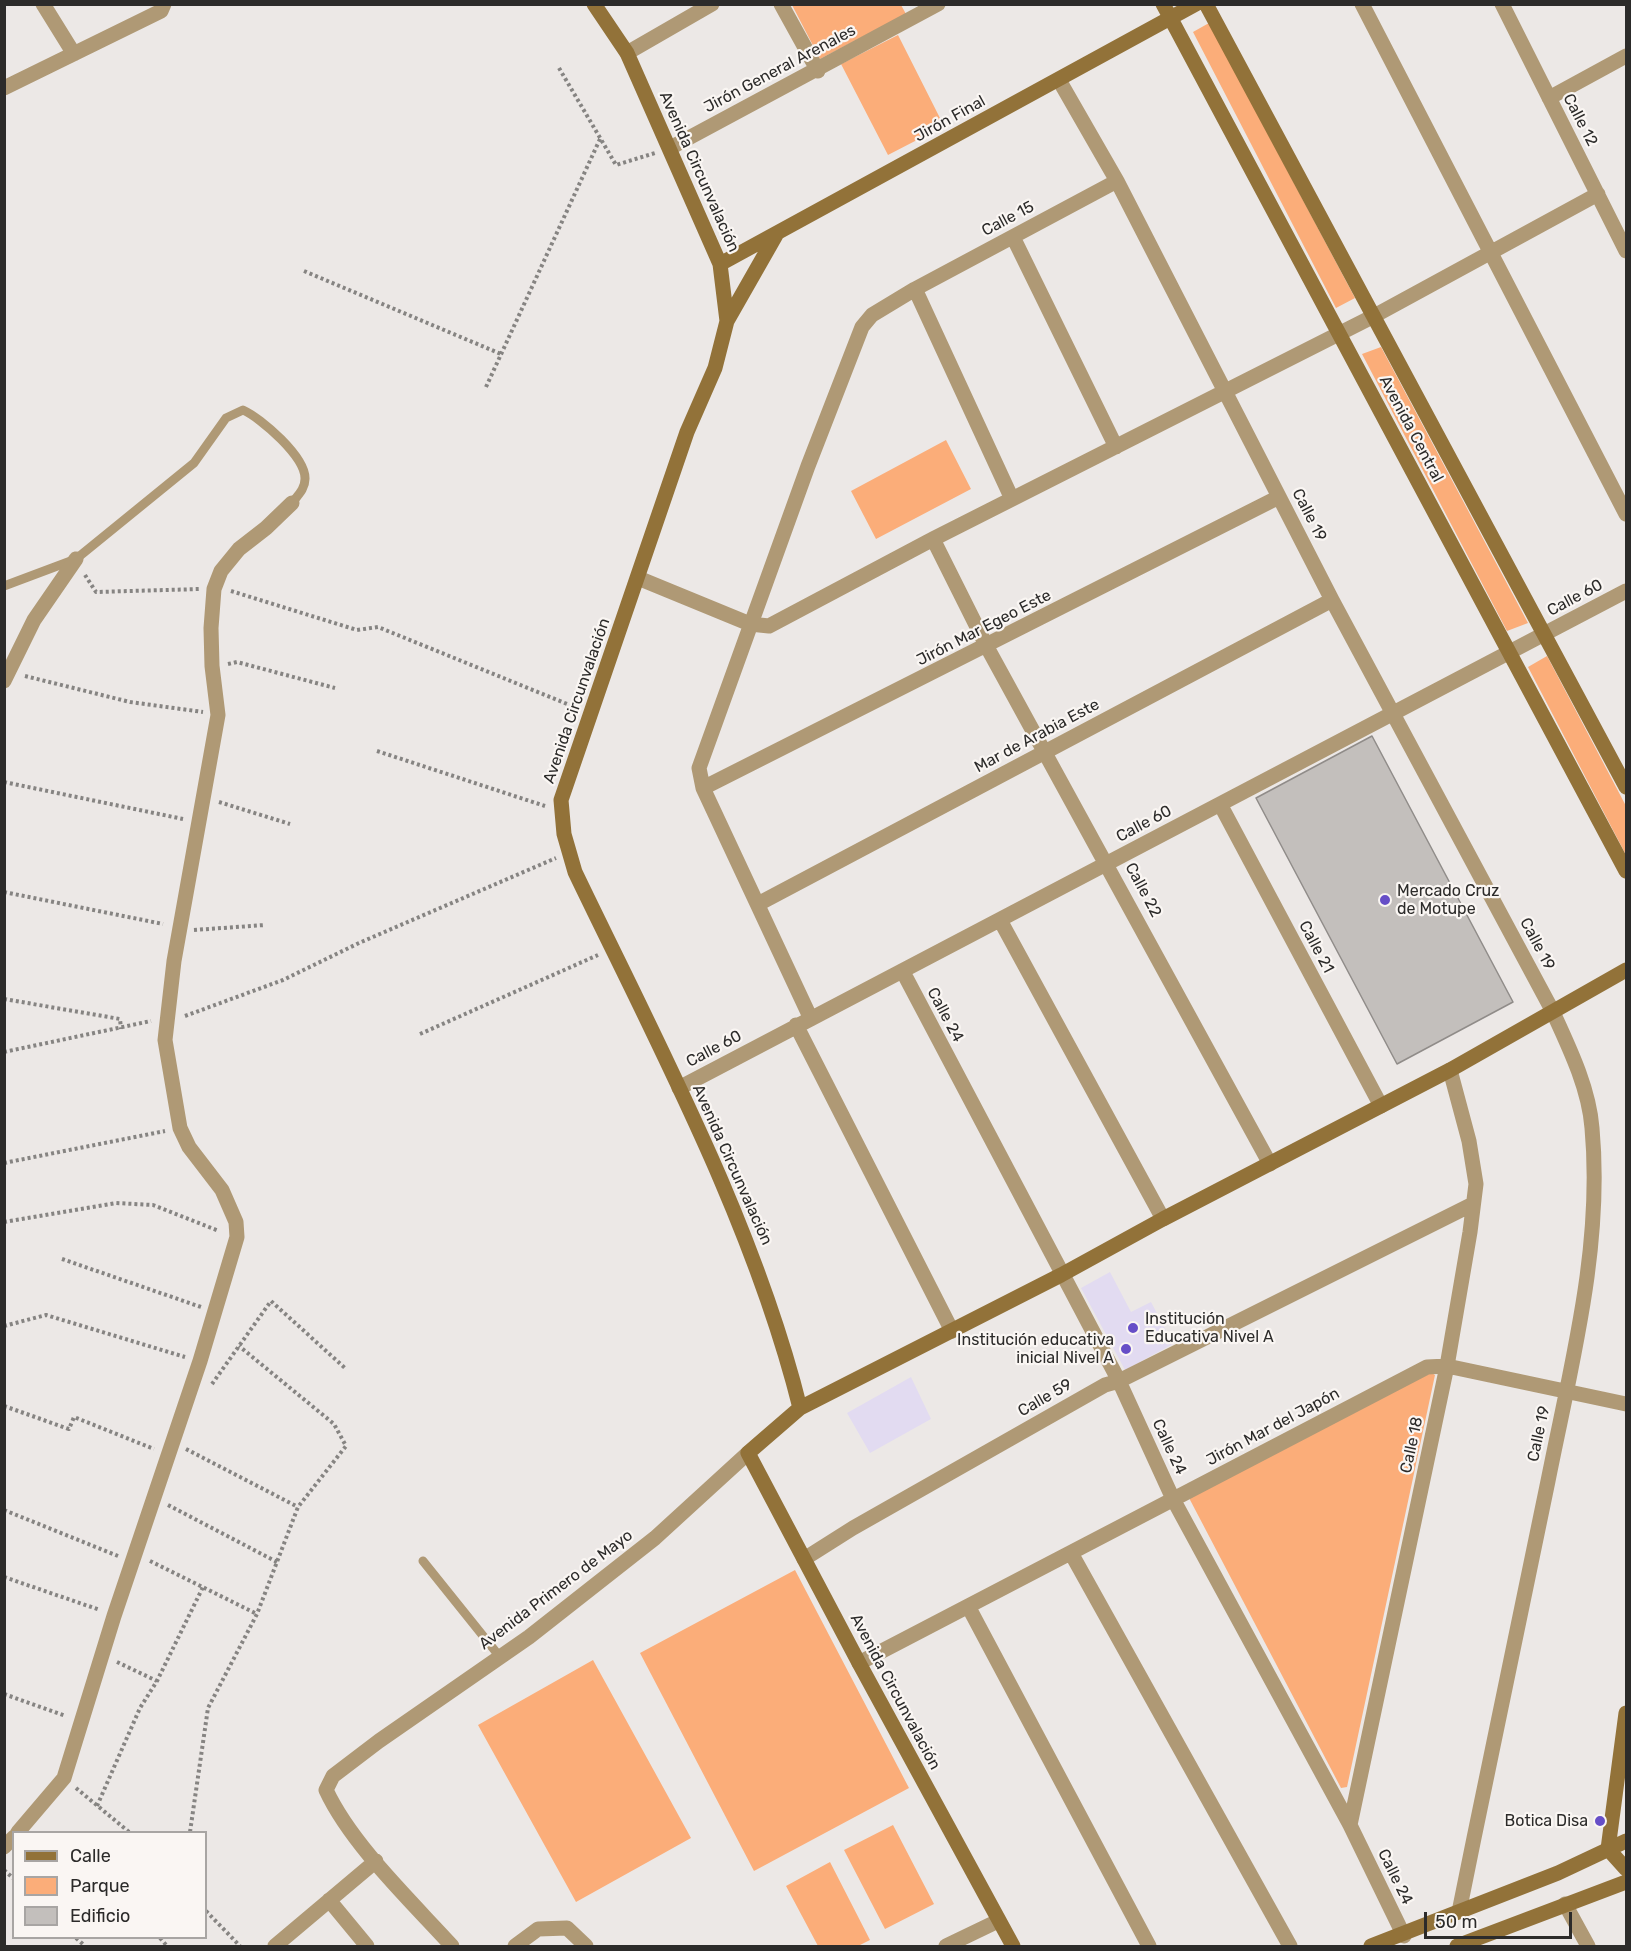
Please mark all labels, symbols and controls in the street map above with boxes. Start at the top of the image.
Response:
street label: Jirón General Arenales [701,21,859,117]
street label: Avenida Circunvalación [655,89,743,255]
street label: Calle 12 [1559,91,1601,149]
street label: Jirón Final [911,92,989,146]
street label: Calle 15 [979,197,1037,241]
street label: Avenida Central [1375,373,1447,485]
street label: Calle 19 [1288,485,1330,545]
street label: Calle 60 [1544,575,1606,621]
street label: Jirón Mar Egeo Este [913,586,1055,670]
street label: Avenida Circunvalación [540,616,614,786]
street label: Mar de Arabia Este [971,695,1103,777]
street label: Calle 60 [1113,801,1175,847]
street label: Calle 22 [1121,859,1165,921]
place label: Mercado Cruz de Motupe [1397,881,1499,919]
marker: Mercado Cruz de Motupe [1378,893,1392,907]
street label: Calle 19 [1515,915,1559,973]
street label: Calle 21 [1294,918,1338,976]
street label: Calle 24 [923,984,967,1046]
street label: Calle 60 [683,1026,745,1072]
street label: Avenida Circunvalación [688,1082,776,1248]
place label: Institución Educativa Nivel A [1145,1309,1274,1347]
marker: Institución Educativa Nivel A [1126,1321,1140,1335]
place label: Institución educativa inicial Nivel A [957,1330,1114,1368]
marker: Institución educativa inicial Nivel A [1119,1342,1133,1356]
street label: Calle 59 [1015,1375,1075,1421]
street label: Jirón Mar del Japón [1203,1384,1343,1470]
street label: Calle 19 [1524,1404,1554,1464]
street label: Calle 18 [1397,1415,1427,1475]
street label: Calle 24 [1148,1416,1190,1478]
street label: Avenida Primero de Mayo [475,1526,637,1654]
street label: Avenida Circunvalación [846,1611,944,1773]
place label: Botica Disa [1505,1811,1588,1831]
marker: Botica Disa [1593,1814,1607,1828]
legend [12,1831,207,1939]
text: Calle [70,1845,111,1867]
street label: Calle 24 [1373,1846,1417,1908]
text: Parque [70,1875,130,1897]
scale bar [1427,1900,1576,1938]
text: Edificio [70,1905,130,1927]
text: 50 m [1435,1911,1478,1933]

